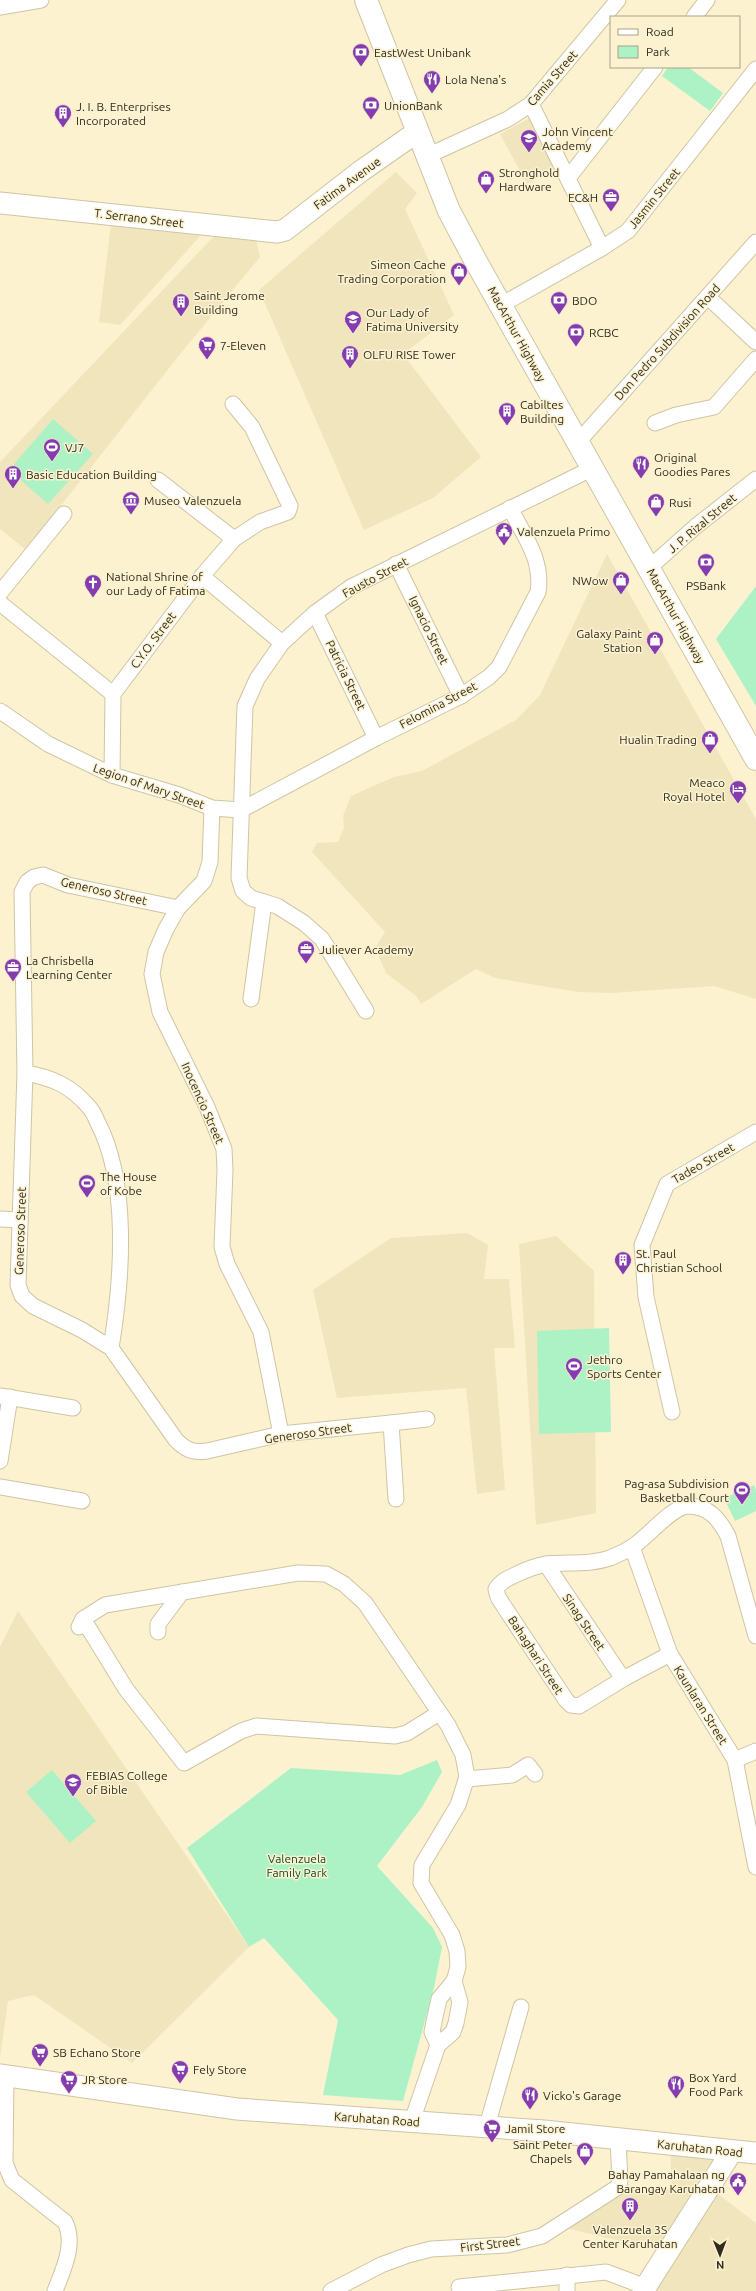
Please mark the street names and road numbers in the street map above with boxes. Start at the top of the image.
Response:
street label: Camia Street [524,47,580,108]
street label: Fatima Avenue [311,154,383,212]
street label: Jasmin Street [626,165,682,231]
street label: T. Serrano Street [94,206,185,230]
street label: Don Pedro Subdivision Road [612,281,722,403]
street label: MacArthur Highway [485,284,549,384]
street label: J. P. Rizal Street [665,491,739,555]
street label: Fausto Street [340,554,410,600]
street label: MacArthur Highway [644,566,708,666]
street label: Ignacio Street [407,594,451,667]
street label: C.Y.O. Street [128,609,178,671]
street label: Patricia Street [323,638,369,712]
street label: Felomina Street [397,679,479,731]
street label: Legion of Mary Street [92,761,207,811]
street label: Generoso Street [60,875,149,907]
street label: Inocencio Street [179,1060,227,1146]
street label: Tadeo Street [670,1140,736,1186]
street label: Generoso Street [12,1186,28,1275]
street label: Generoso Street [263,1420,353,1446]
street label: Sinag Street [560,1591,608,1653]
street label: Bahaghari Street [506,1614,566,1697]
street label: Kaunlaran Street [672,1663,731,1747]
street label: Karuhatan Road [334,2110,420,2128]
street label: Karuhatan Road [657,2137,743,2159]
street label: First Street [459,2234,521,2254]

